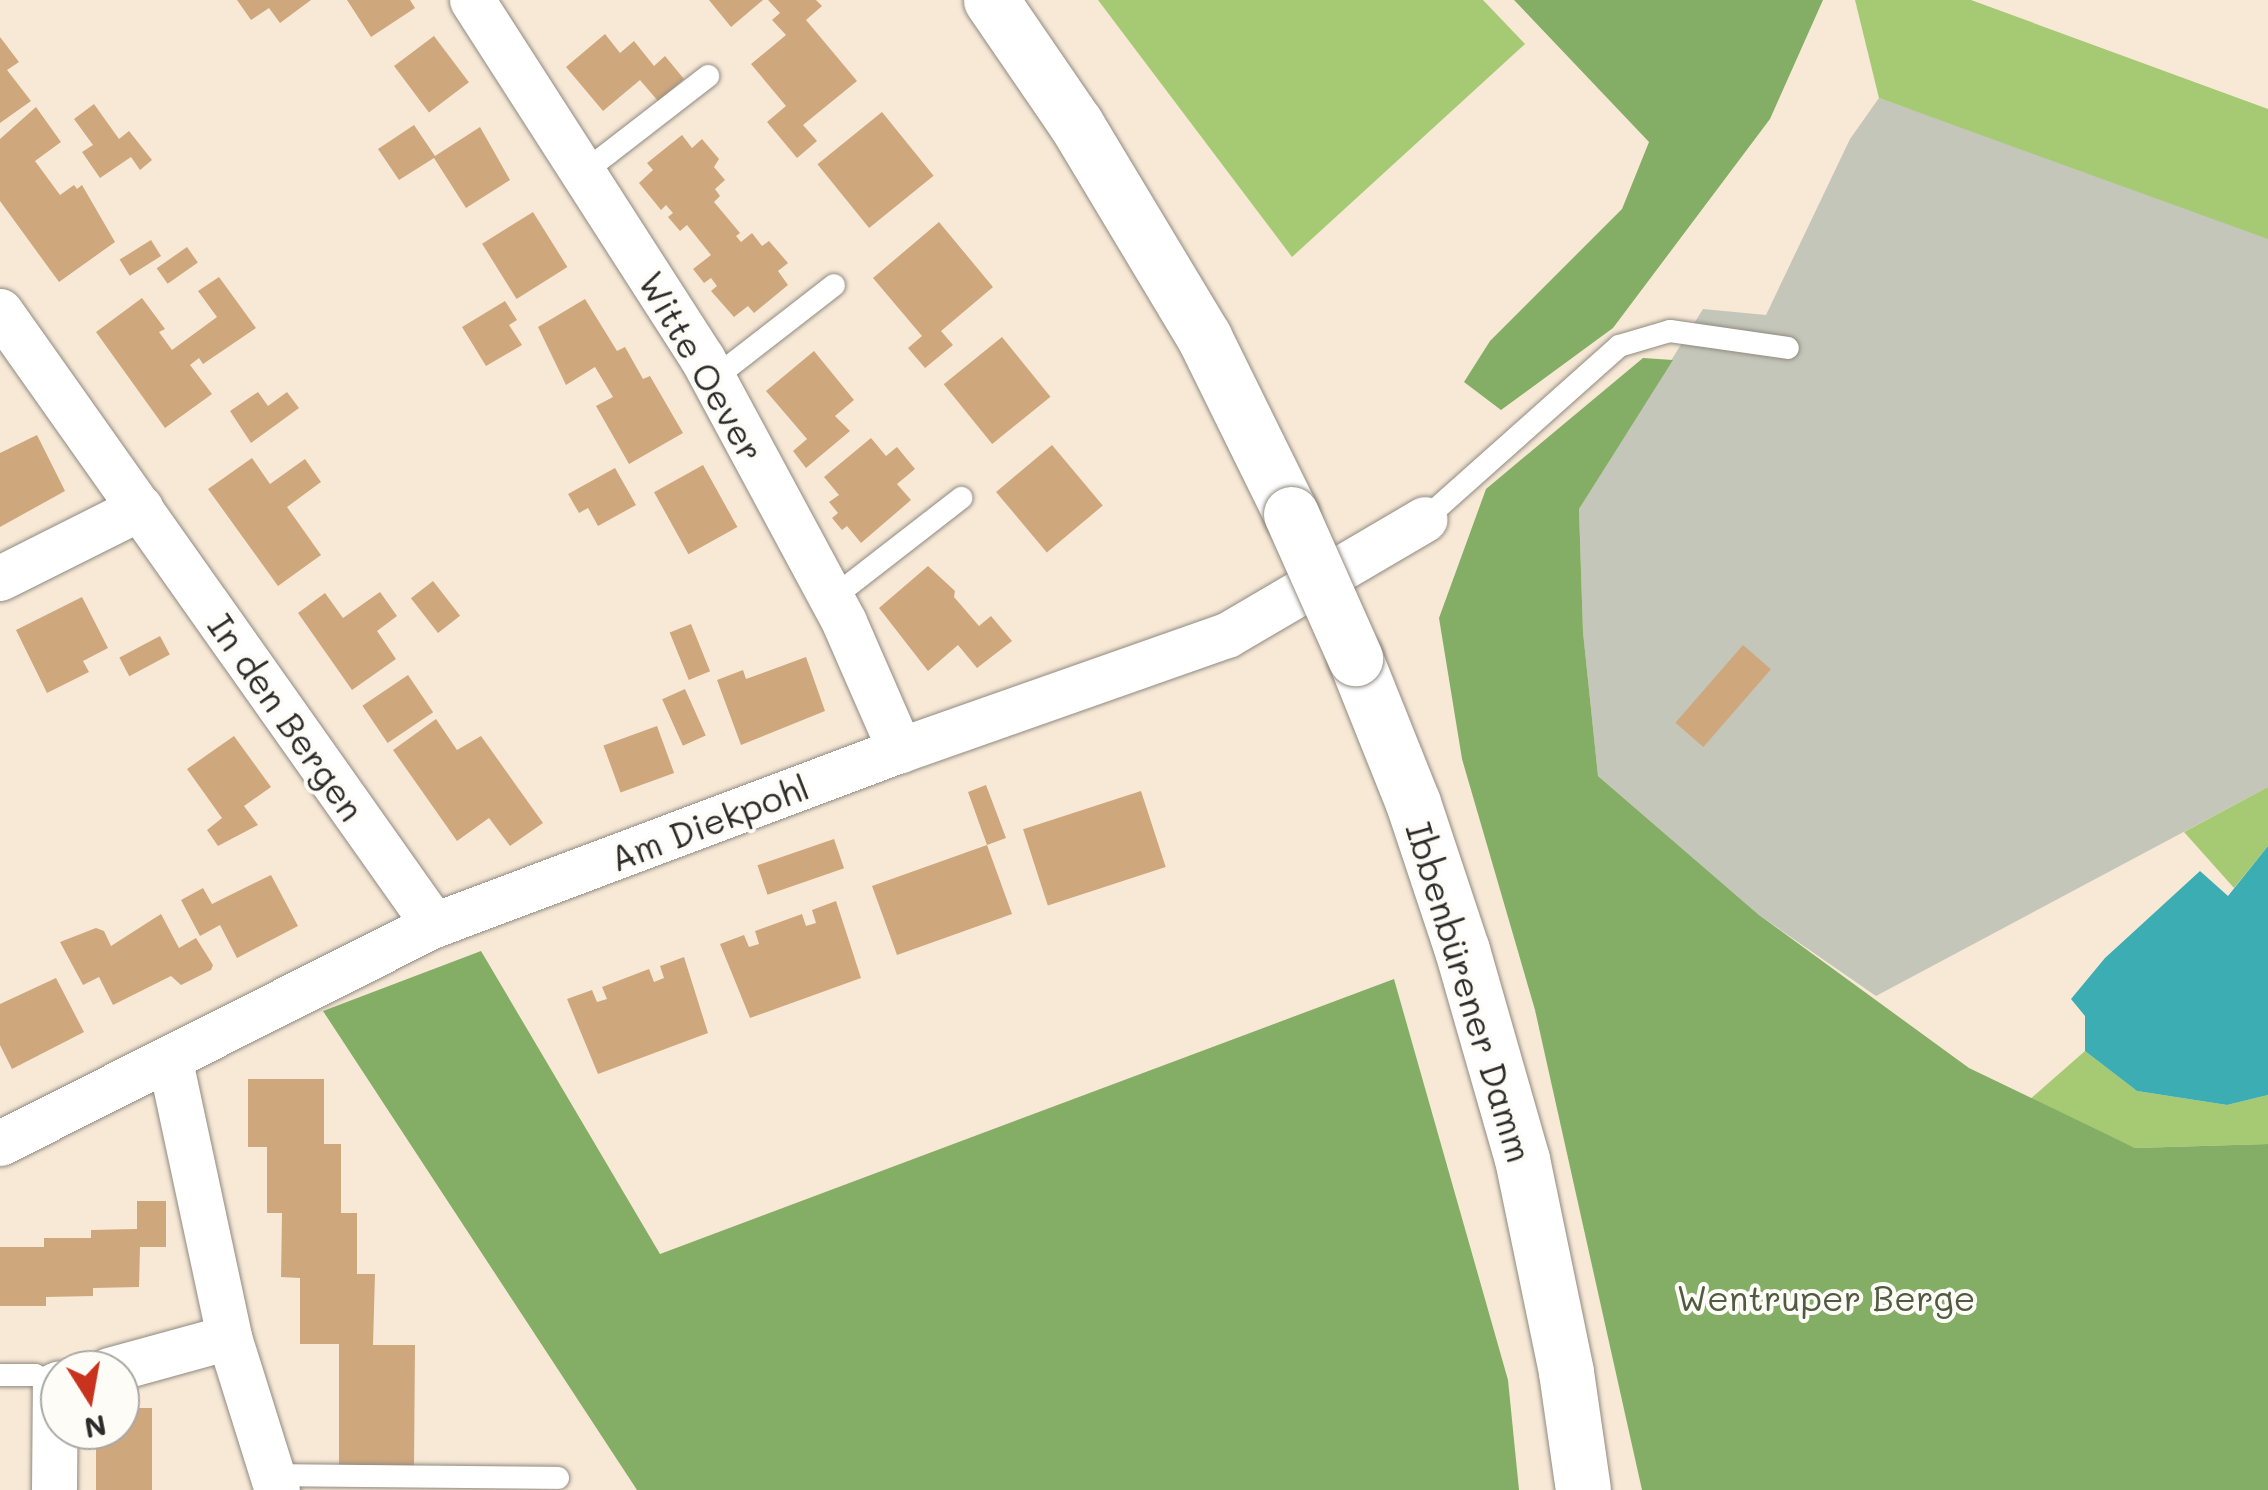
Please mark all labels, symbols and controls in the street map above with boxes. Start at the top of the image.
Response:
street label: Witte Oever [631,264,773,468]
street label: In den Bergen [200,606,374,828]
street label: Am Diekpohl [604,765,814,879]
street label: Ibbenbürener Damm [1398,817,1542,1167]
park label: Wentruper Berge [1677,1276,1975,1318]
north arrow [40,1350,140,1450]
text: N [81,1408,109,1447]

